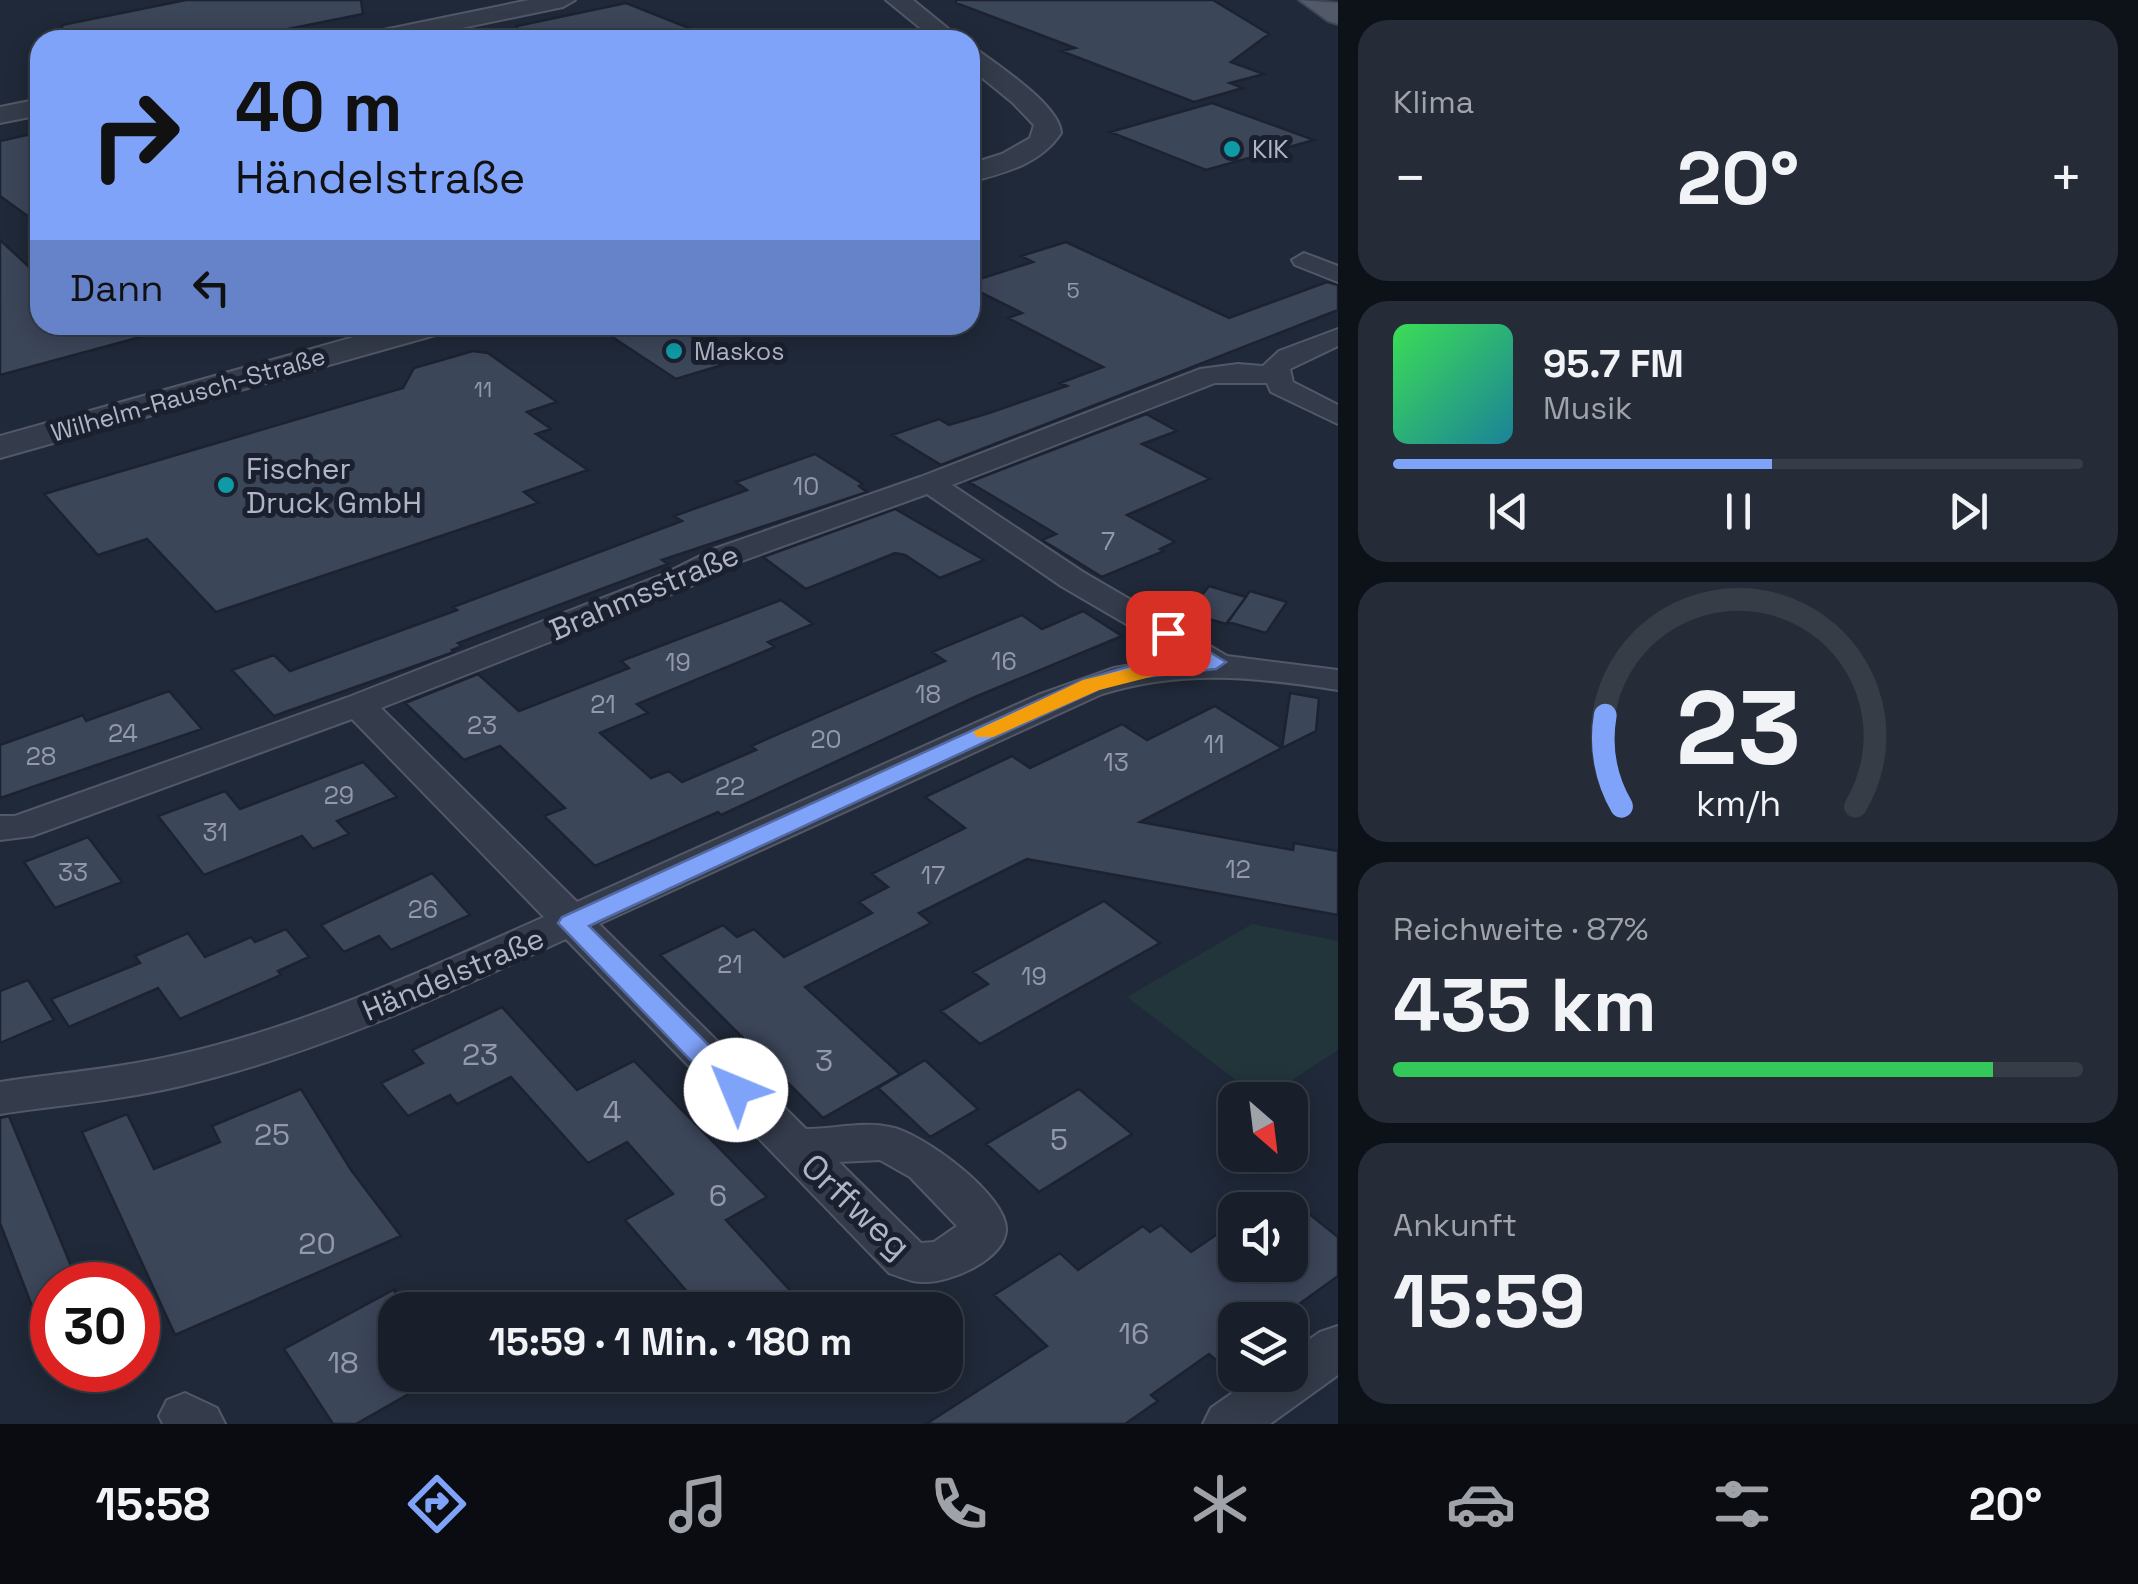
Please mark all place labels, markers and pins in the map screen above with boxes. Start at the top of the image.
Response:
place label: KIK [1252,133,1289,165]
marker: KIK [1221,138,1243,160]
place label: Maskos [694,335,785,367]
marker: Maskos [663,340,685,362]
place label: Fischer Druck GmbH [246,449,422,522]
marker: Fischer Druck GmbH [215,474,237,496]
pin [1126,591,1211,676]

